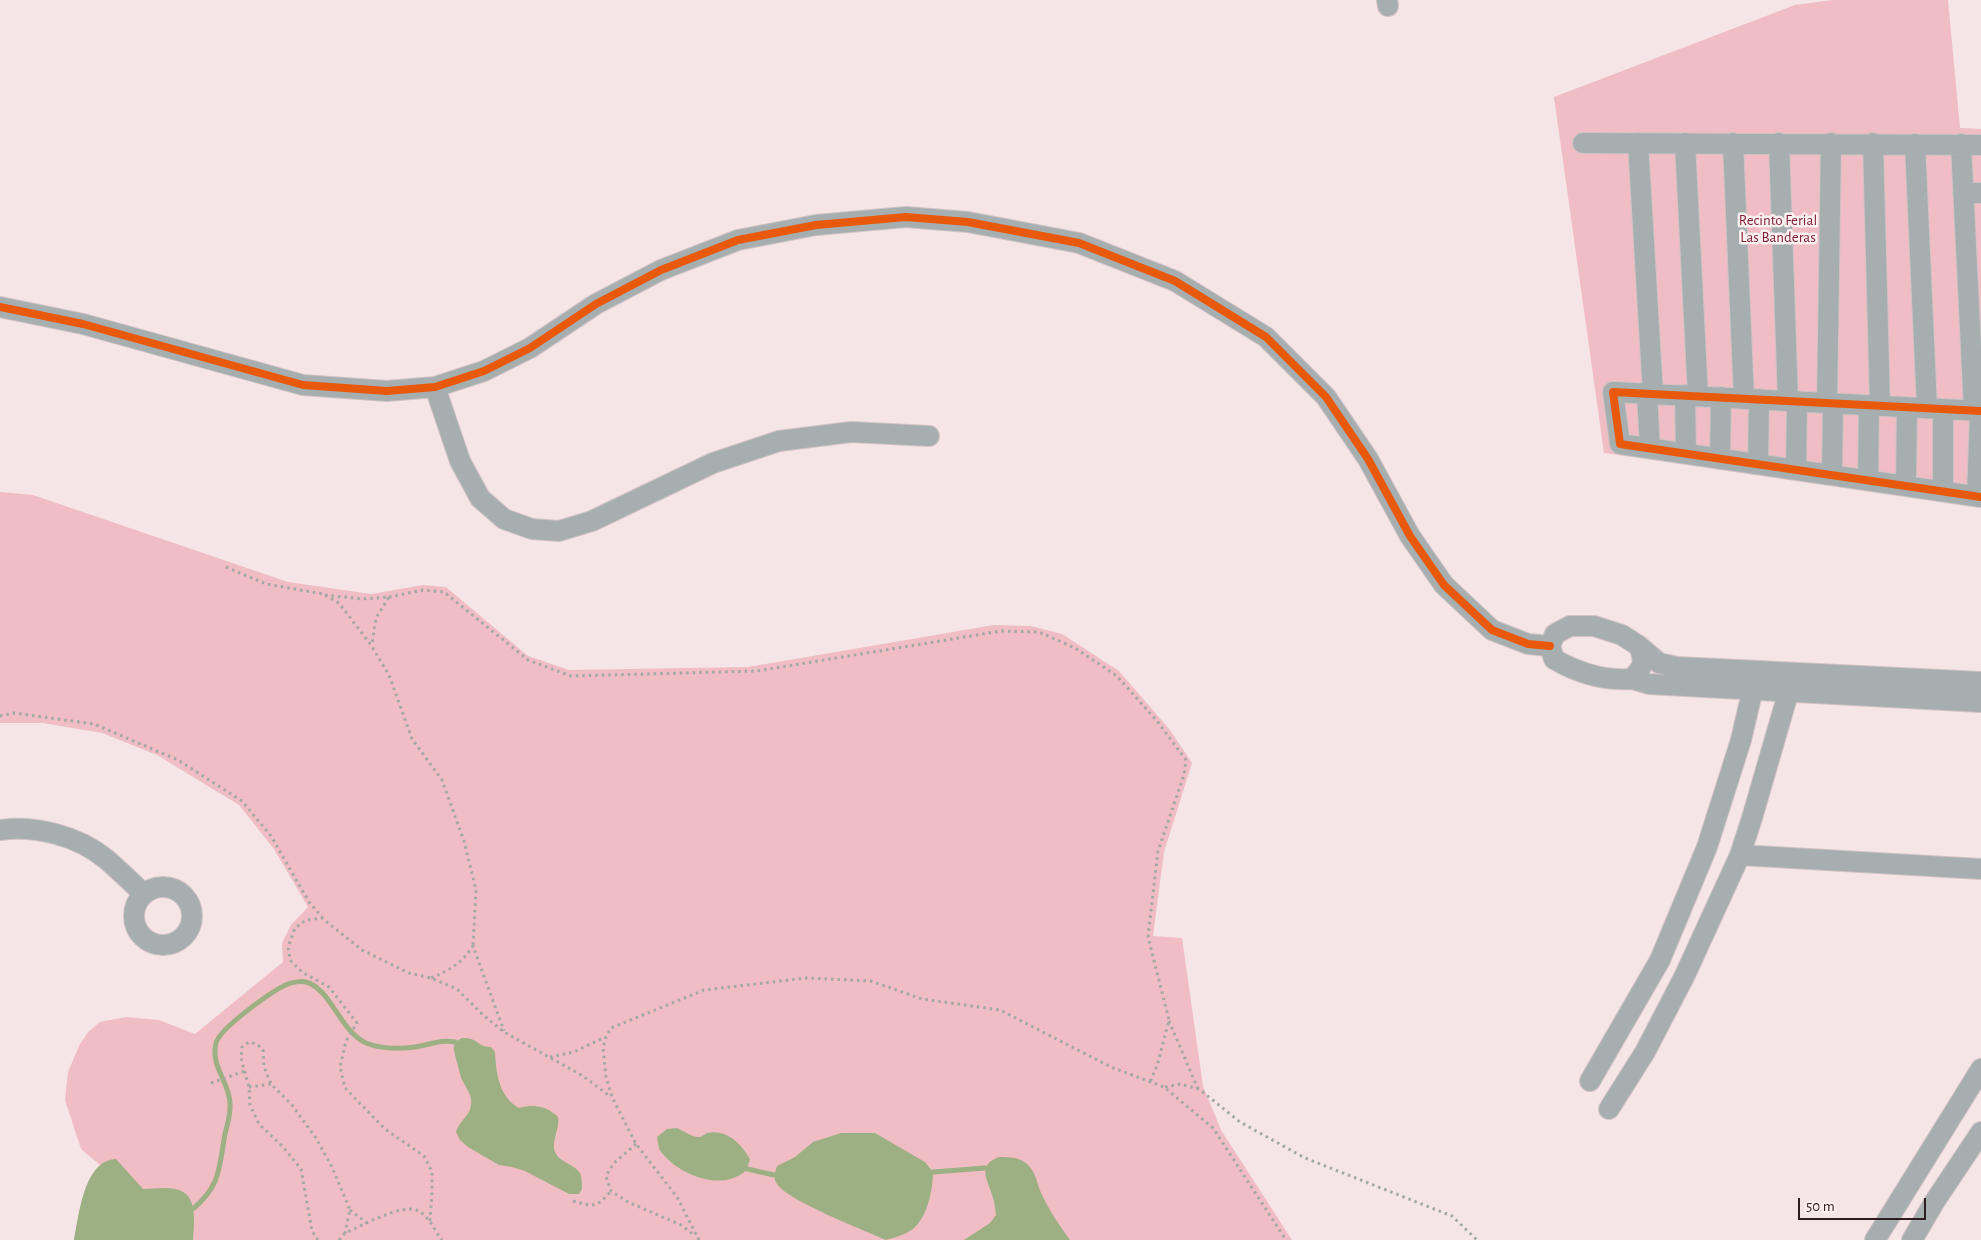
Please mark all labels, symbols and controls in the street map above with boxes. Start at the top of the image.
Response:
park label: Recinto Ferial Las Banderas [1739,211,1817,246]
scale bar [1801,1188,1928,1220]
text: 50 m [1806,1199,1835,1214]

